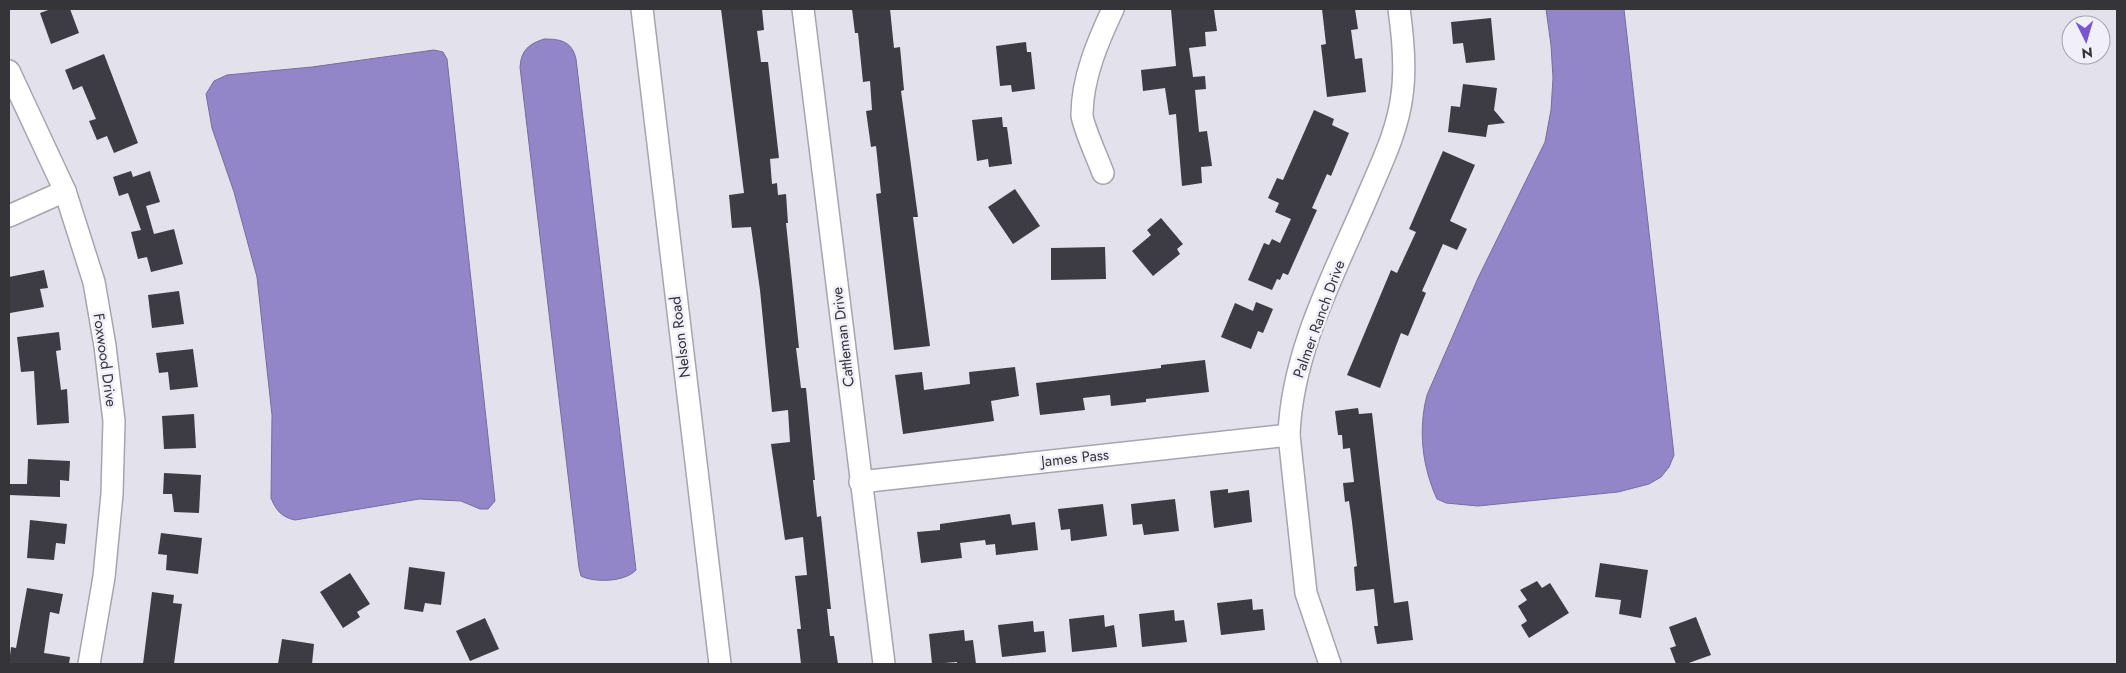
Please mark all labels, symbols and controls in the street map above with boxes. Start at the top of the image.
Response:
north arrow [2061,15,2111,65]
text: N [2081,43,2094,63]
street label: Palmer Ranch Drive [1287,257,1351,381]
street label: Cattleman Drive [826,286,860,388]
street label: Nelson Road [664,295,696,379]
street label: Foxwood Drive [88,312,122,408]
street label: James Pass [1038,444,1110,473]

